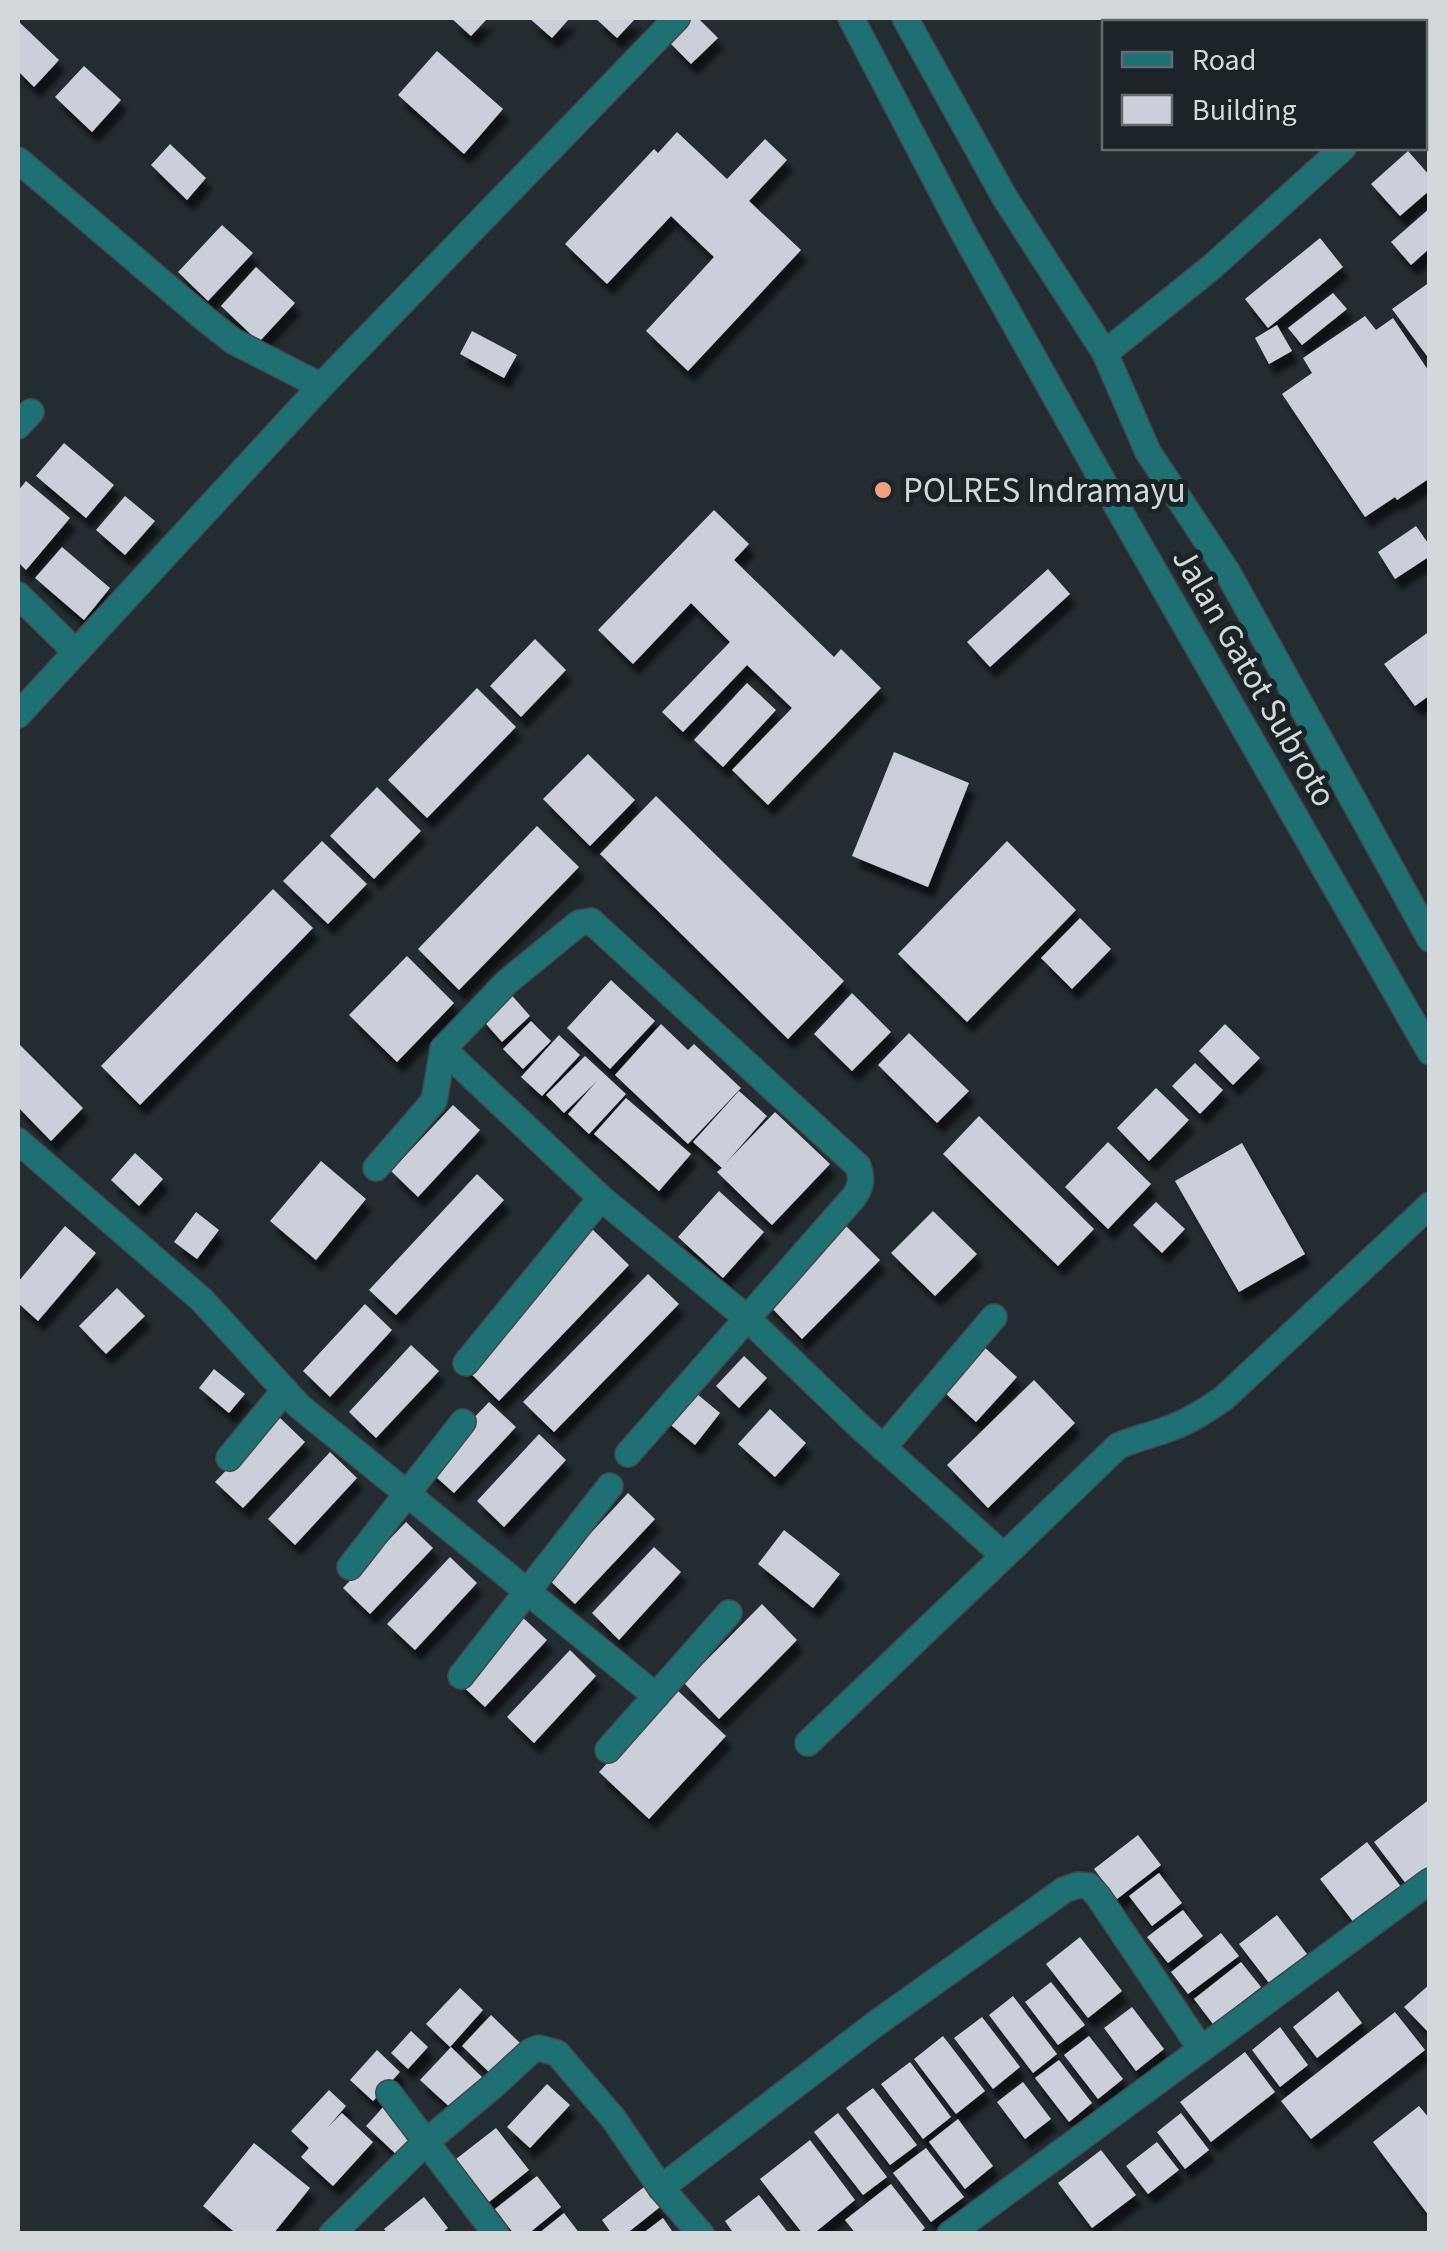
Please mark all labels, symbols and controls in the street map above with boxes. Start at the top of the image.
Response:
legend [1102,20,1427,150]
text: Road [1192,39,1256,82]
text: Building [1192,89,1297,132]
place label: POLRES Indramayu [903,466,1186,516]
marker: POLRES Indramayu [872,479,894,501]
street label: Jalan Gatot Subroto [1159,539,1349,816]

